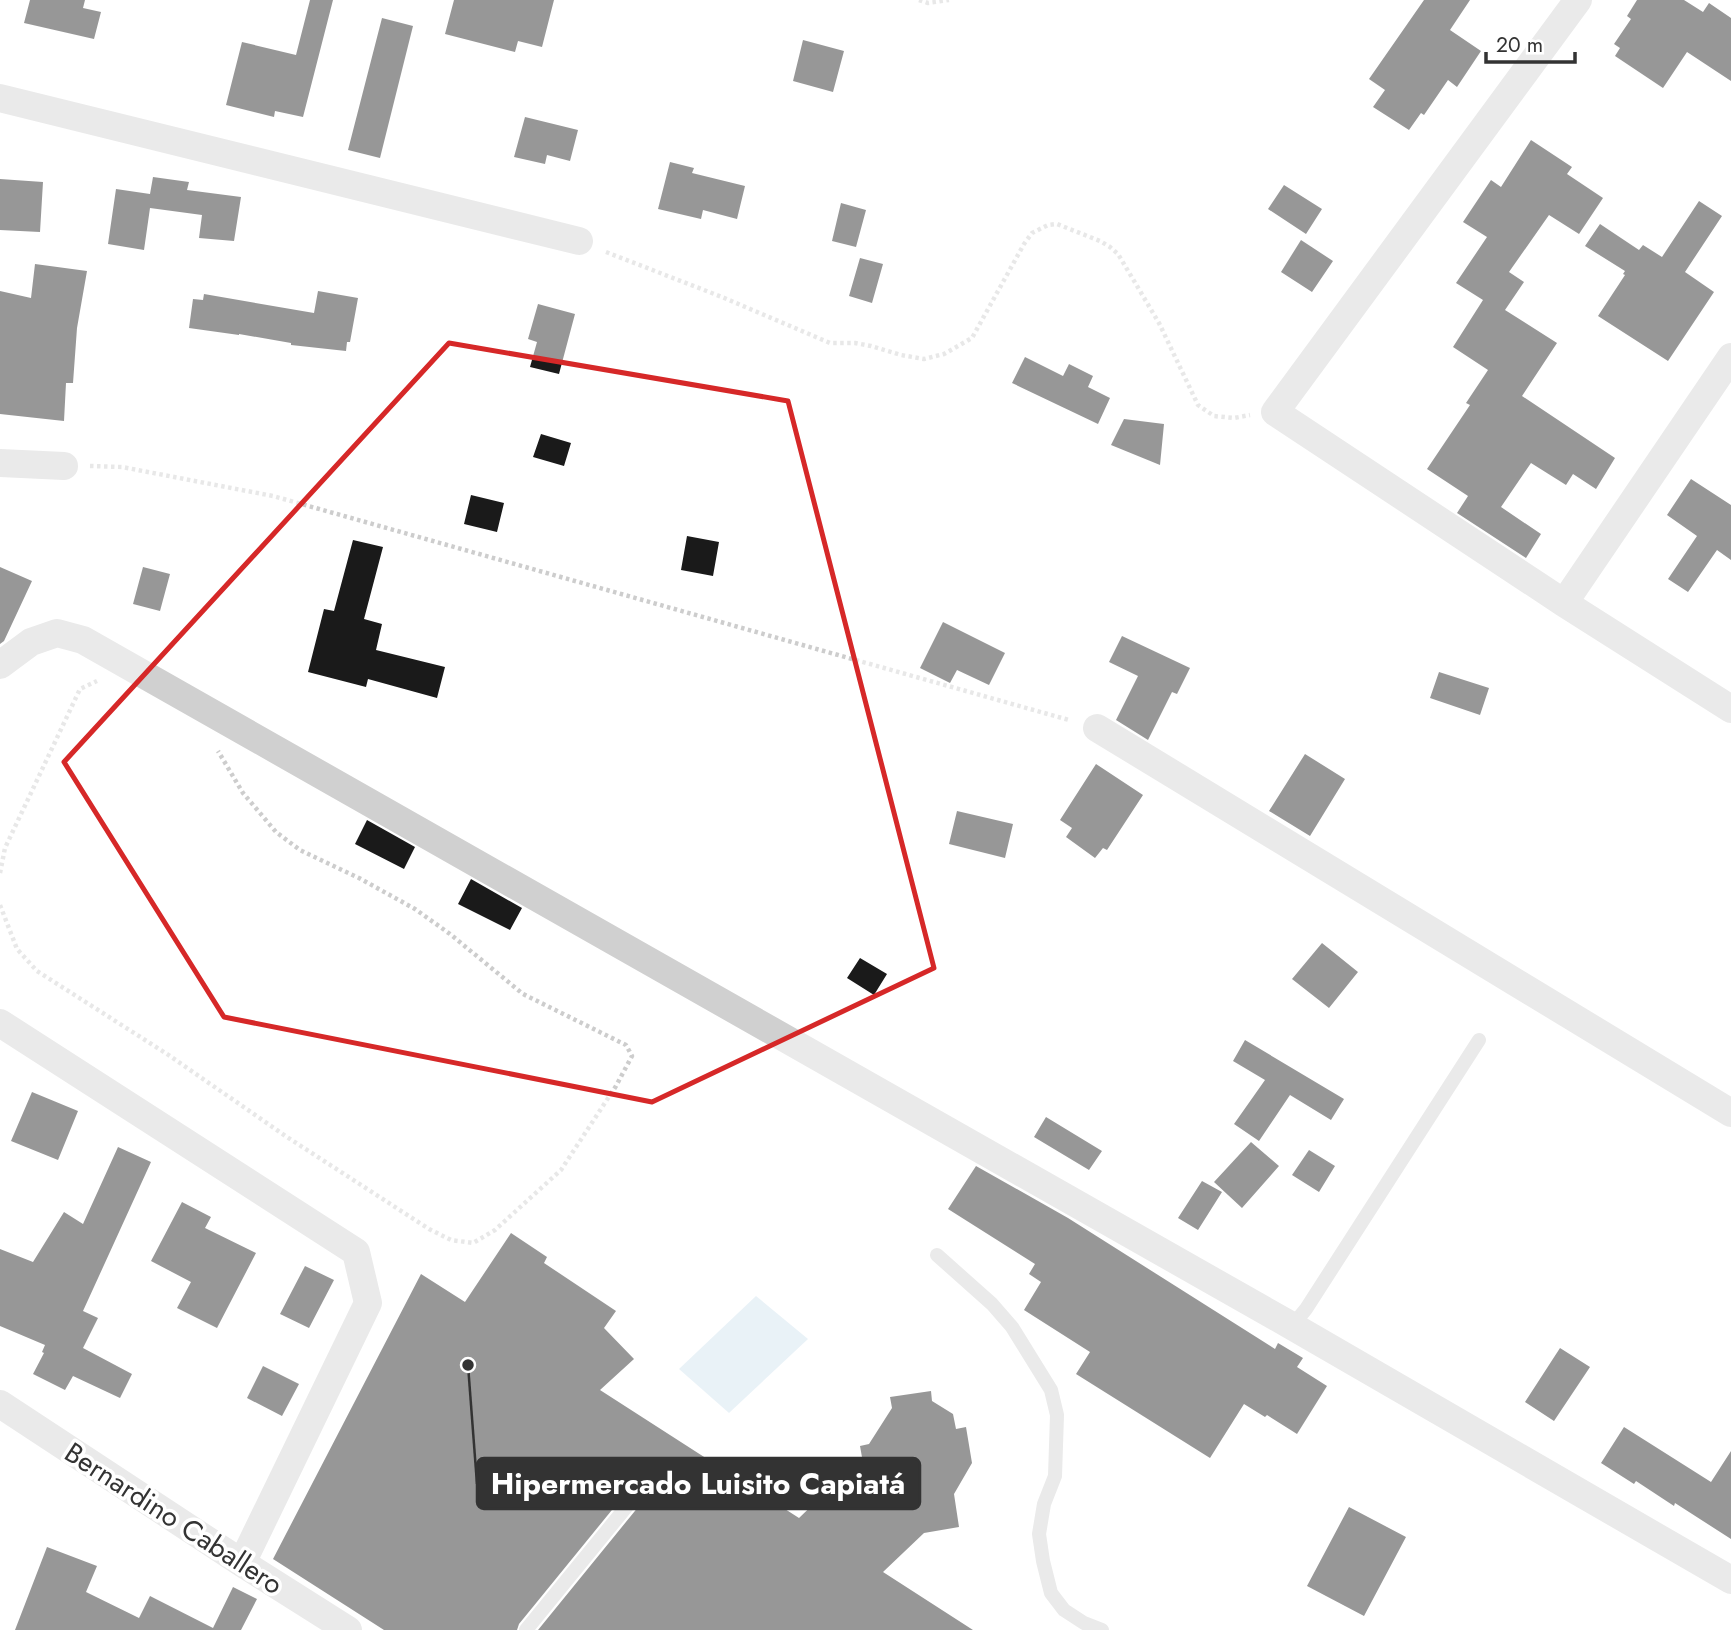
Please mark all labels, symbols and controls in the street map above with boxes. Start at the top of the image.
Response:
scale bar [1486,21,1575,65]
text: 20 m [1496,30,1543,60]
street label: Bernardino Caballero [57,1432,291,1604]
callout: Hipermercado Luisito Capiatá [477,1458,920,1509]
text: Hipermercado Luisito Capiatá [491,1462,905,1505]

